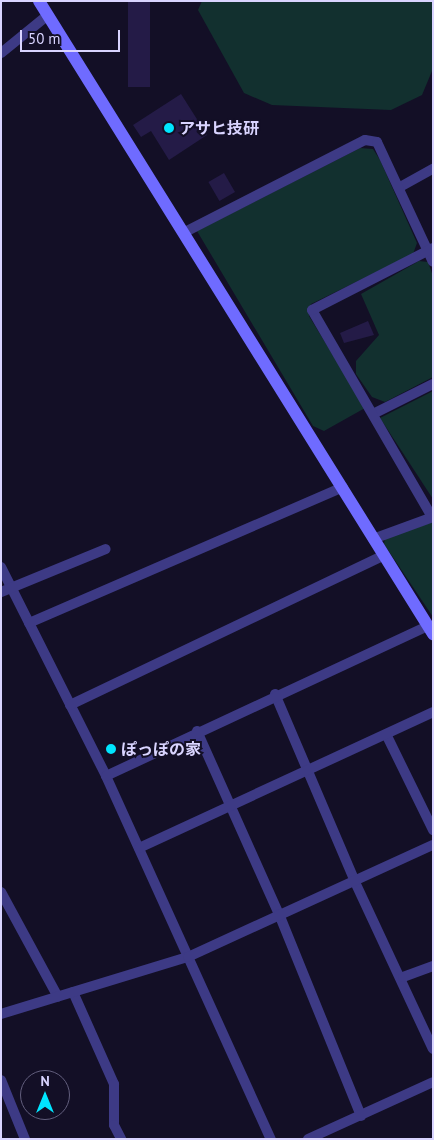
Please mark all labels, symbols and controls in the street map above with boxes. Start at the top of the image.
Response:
scale bar [22,20,122,52]
text: 50 m [28,29,61,48]
place label: アサヒ技研 [179,118,259,138]
marker: アサヒ技研 [163,122,175,134]
place label: ぽっぽの家 [121,739,201,759]
marker: ぽっぽの家 [105,743,117,755]
north arrow [20,1070,70,1120]
text: N [40,1072,50,1090]

